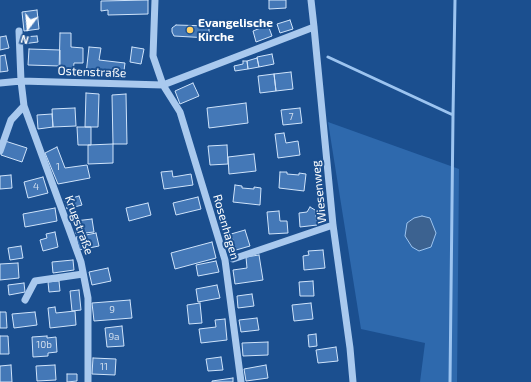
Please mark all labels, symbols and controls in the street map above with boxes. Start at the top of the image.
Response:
north arrow [8,8,48,48]
place label: Evangelische Kirche [198,16,273,44]
marker: Evangelische Kirche [185,25,195,35]
text: N [19,33,30,47]
street label: Ostenstraße [57,64,127,80]
house number: 7 [288,111,294,123]
street label: Wiesenweg [309,160,329,224]
house number: 1 [56,161,60,173]
house number: 4 [33,181,39,193]
street label: Krugstraße [62,193,96,257]
street label: Rosenhagen [210,193,242,261]
house number: 9 [109,304,115,316]
house number: 9a [108,331,120,343]
house number: 10b [36,339,52,351]
house number: 11 [100,361,108,373]

